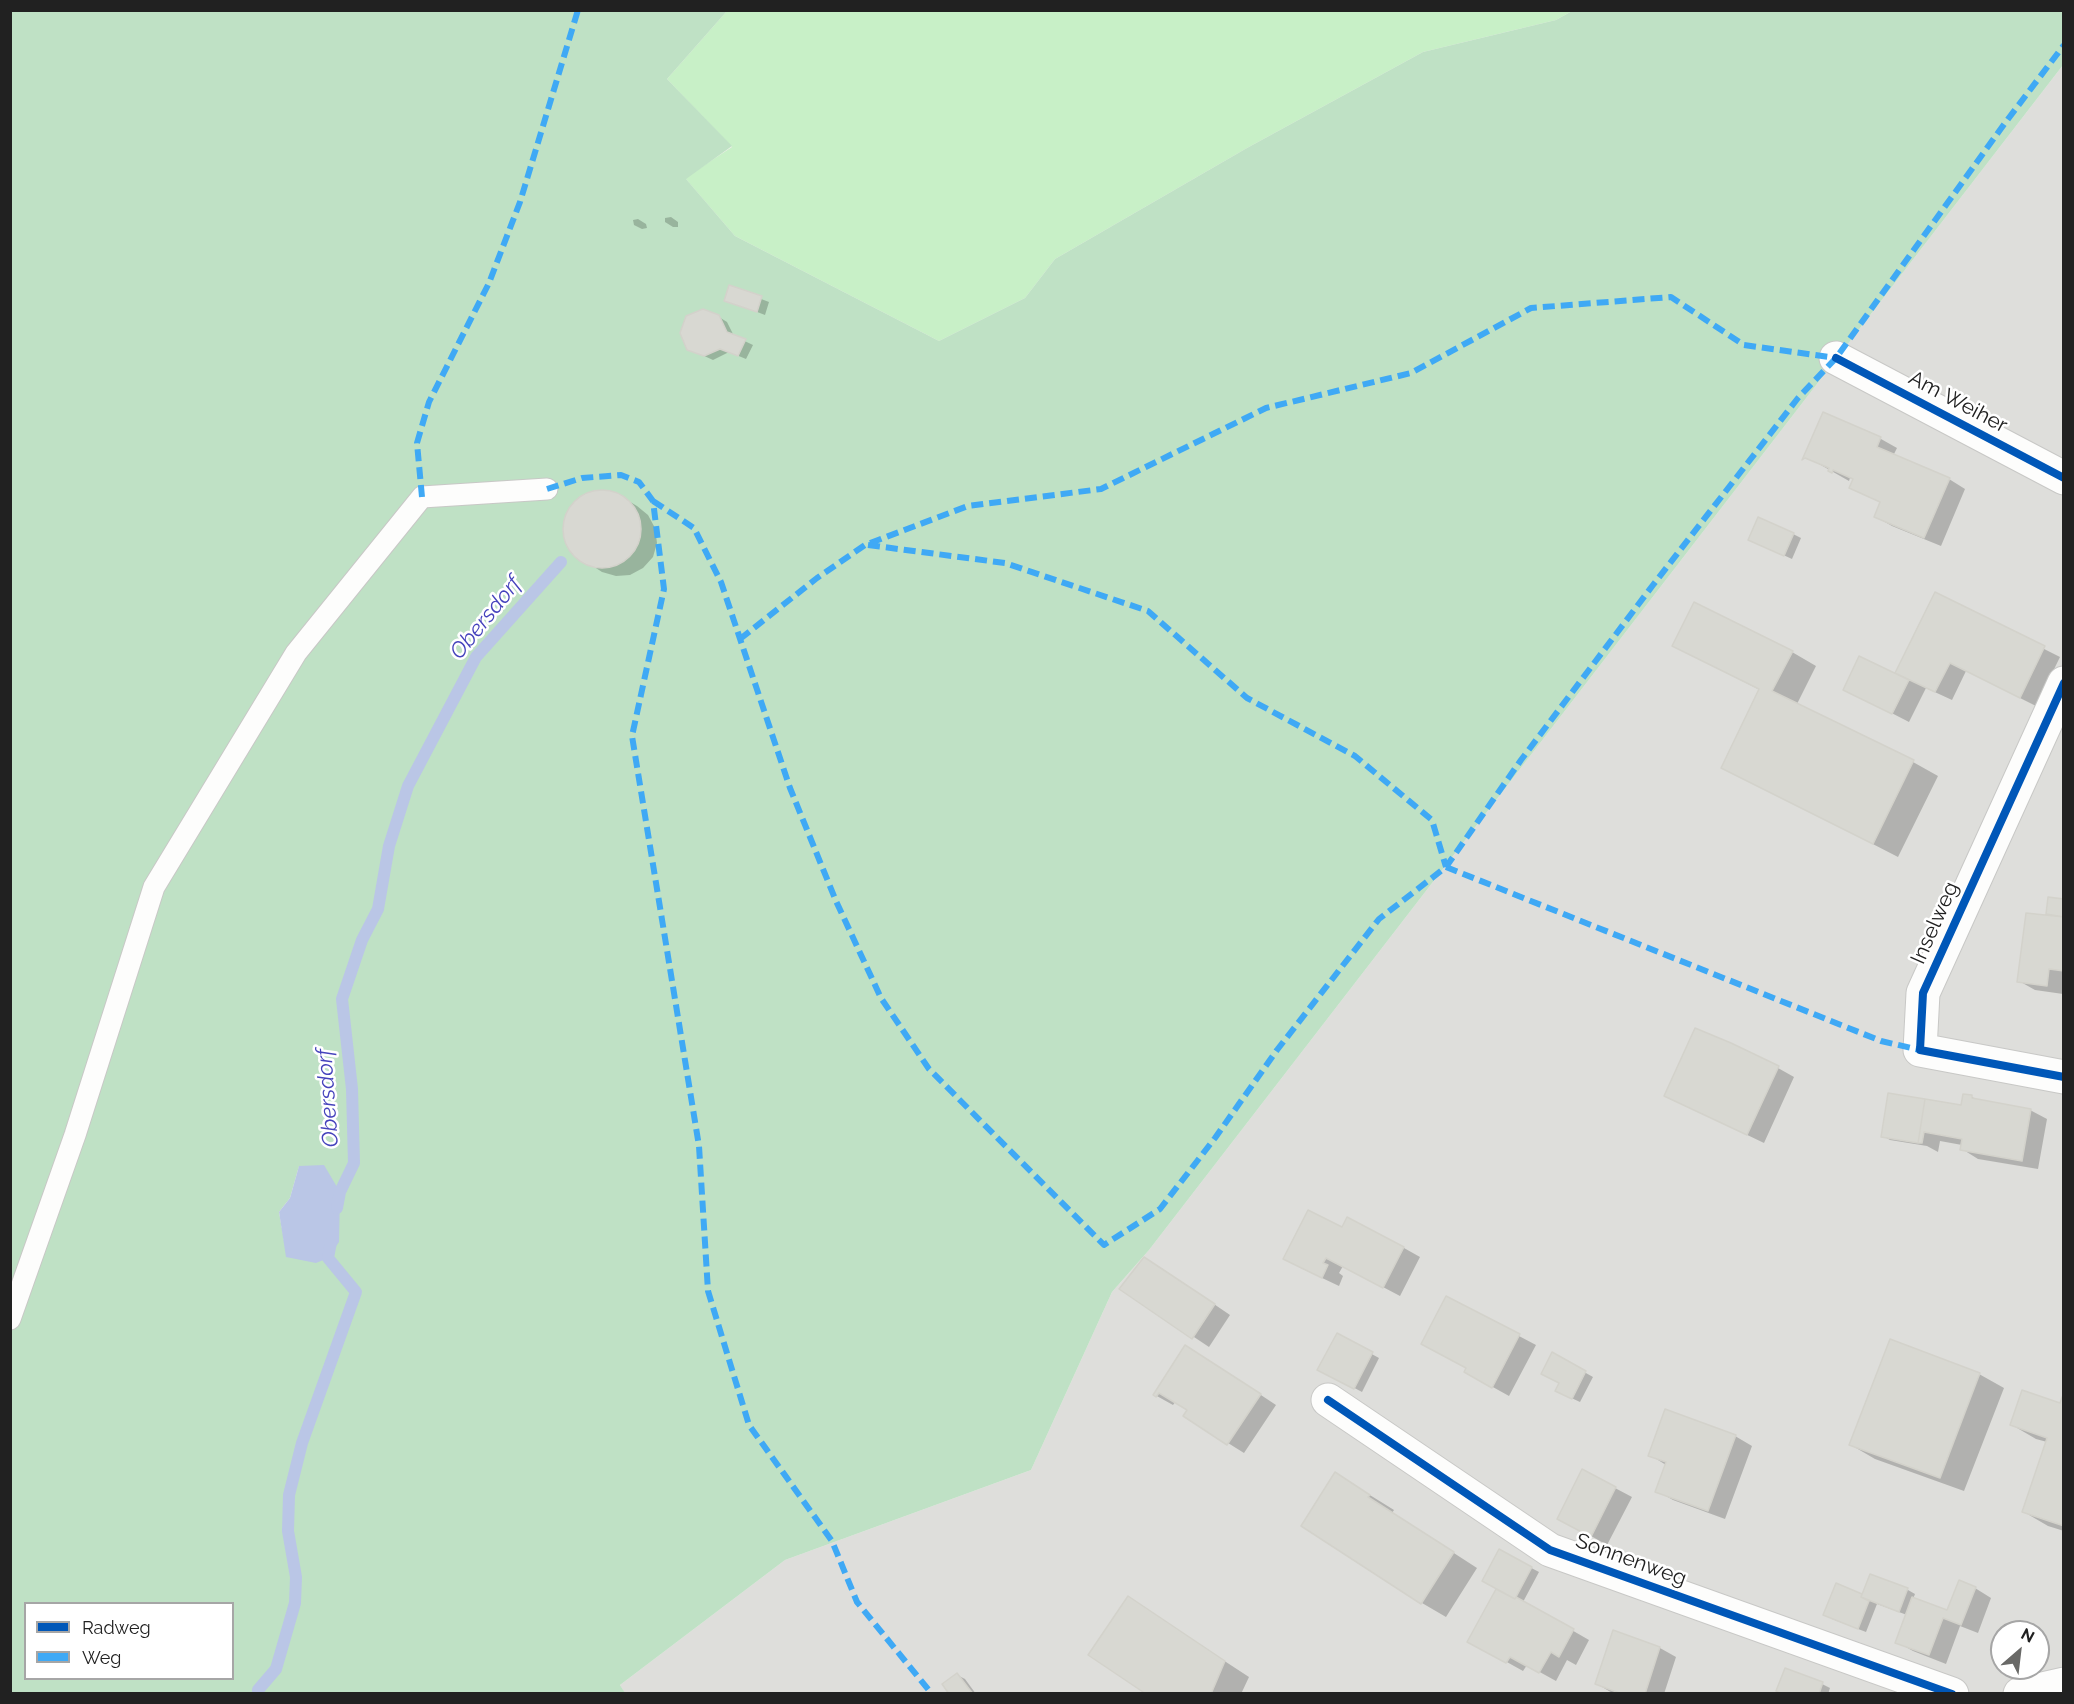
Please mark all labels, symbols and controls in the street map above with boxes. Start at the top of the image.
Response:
street label: Am Weiher [1904,365,2012,439]
water label: Obersdorf [445,571,527,665]
street label: Inselweg [1906,878,1964,968]
water label: Obersdorf [311,1048,345,1148]
street label: Sonnenweg [1572,1528,1690,1592]
legend [24,1602,234,1680]
text: Radweg [82,1617,151,1638]
north arrow [1990,1620,2050,1680]
text: N [2018,1624,2038,1647]
text: Weg [82,1647,121,1668]

